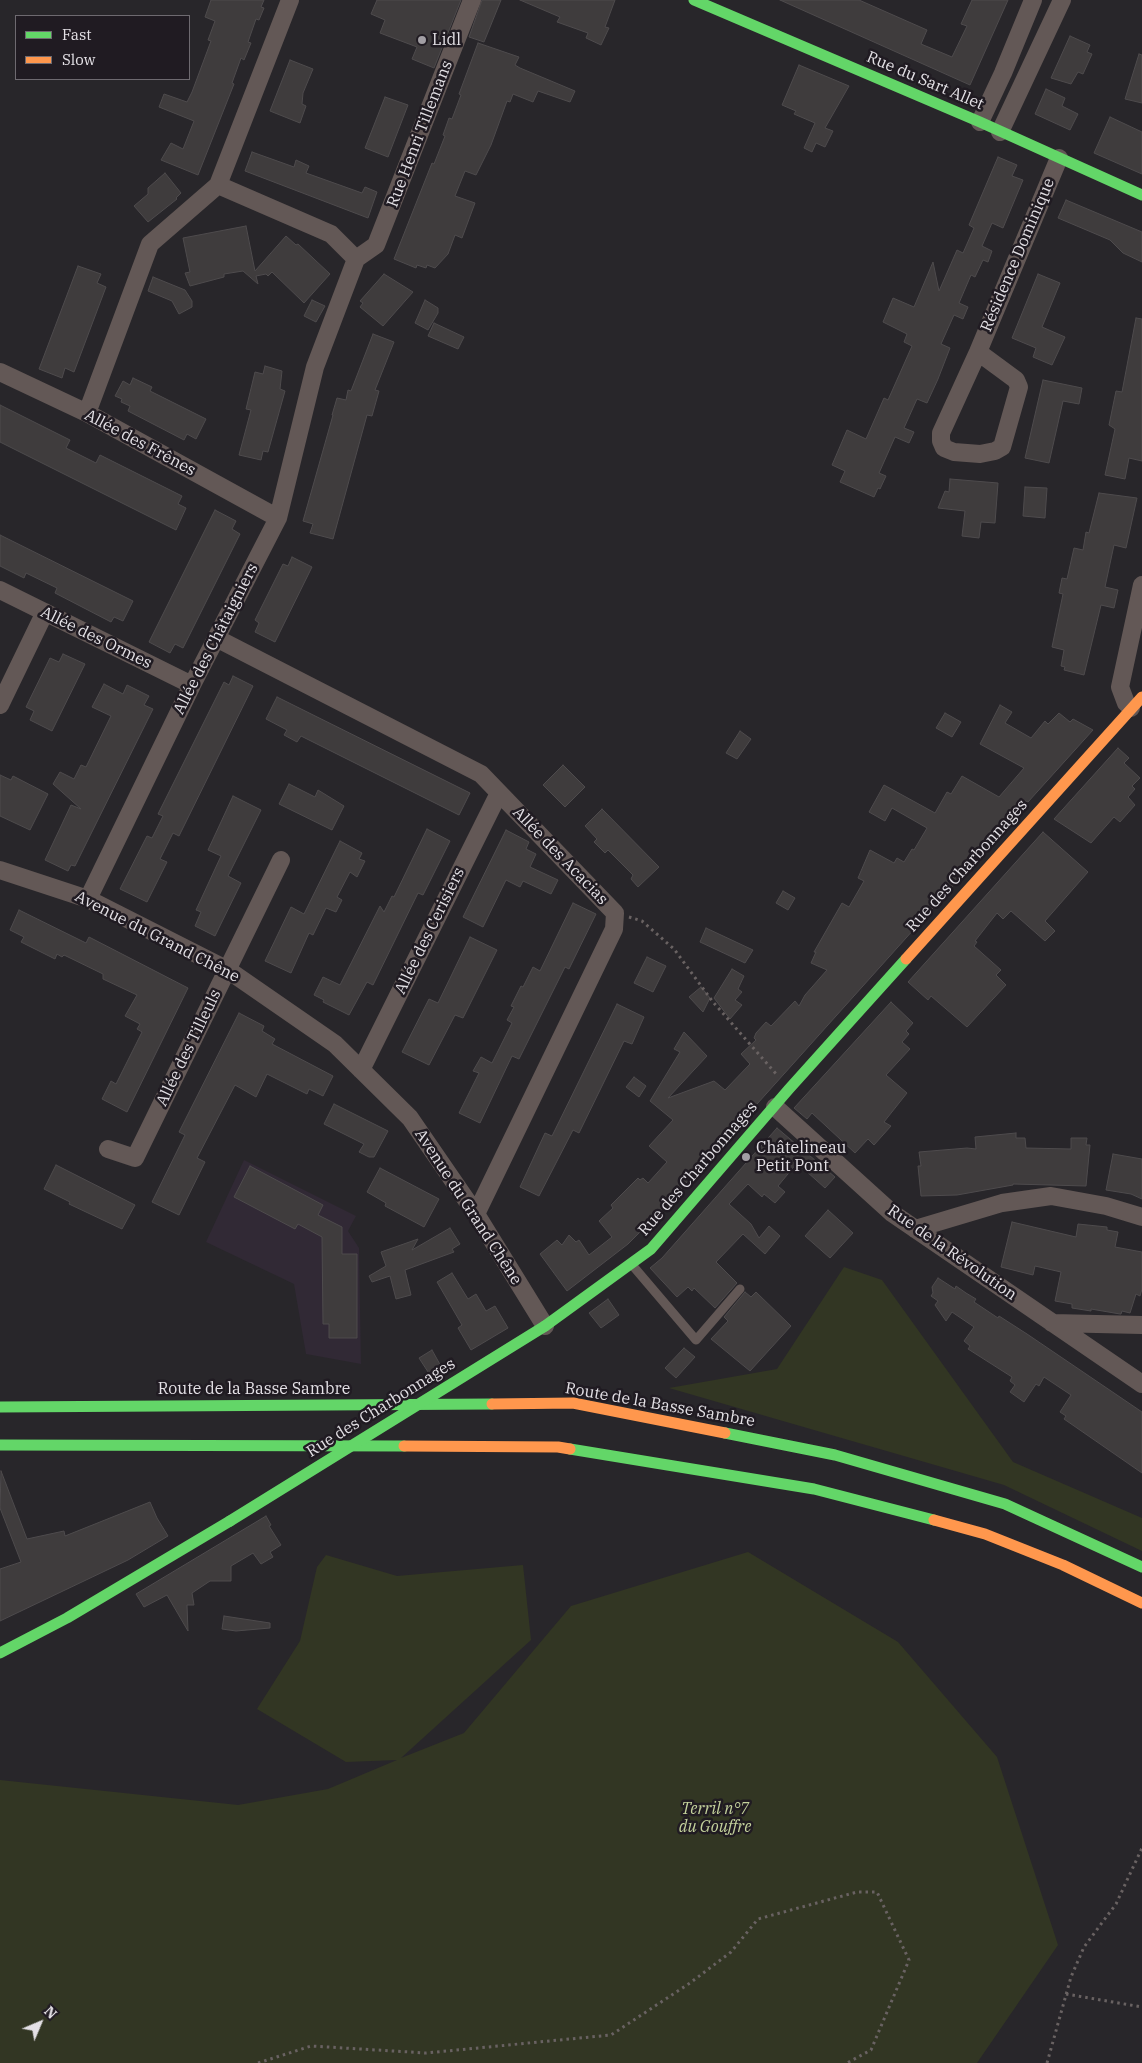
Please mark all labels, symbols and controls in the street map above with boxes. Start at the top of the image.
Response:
legend [15,15,190,80]
text: Fast [62,25,92,44]
place label: Lidl [432,30,461,50]
marker: Lidl [416,34,428,46]
street label: Rue du Sart Allet [863,48,987,114]
text: Slow [62,50,95,69]
street label: Rue Henri Tillemans [383,58,457,210]
street label: Résidence Dominique [977,175,1059,335]
street label: Allée des Frênes [81,406,199,480]
street label: Allée des Châtaigniers [170,560,262,718]
street label: Allée des Ormes [37,603,155,673]
street label: Rue des Charbonnages [902,796,1032,936]
street label: Allée des Acacias [508,803,612,909]
street label: Allée des Cerisiers [391,865,469,997]
street label: Avenue du Grand Chêne [72,887,242,987]
street label: Allée des Tilleuls [152,987,226,1109]
street label: Rue des Charbonnages [634,1098,762,1240]
street label: Avenue du Grand Chêne [410,1125,526,1289]
place label: Châtelineau Petit Pont [756,1138,847,1176]
marker: Châtelineau Petit Pont [740,1151,752,1163]
street label: Rue de la Révolution [884,1201,1020,1305]
street label: Rue des Charbonnages [303,1354,459,1462]
street label: Route de la Basse Sambre [158,1379,350,1399]
street label: Route de la Basse Sambre [564,1379,756,1431]
park label: Terril n°7 du Gouffre [679,1799,751,1837]
north arrow [15,1998,65,2048]
text: N [40,2002,61,2023]

